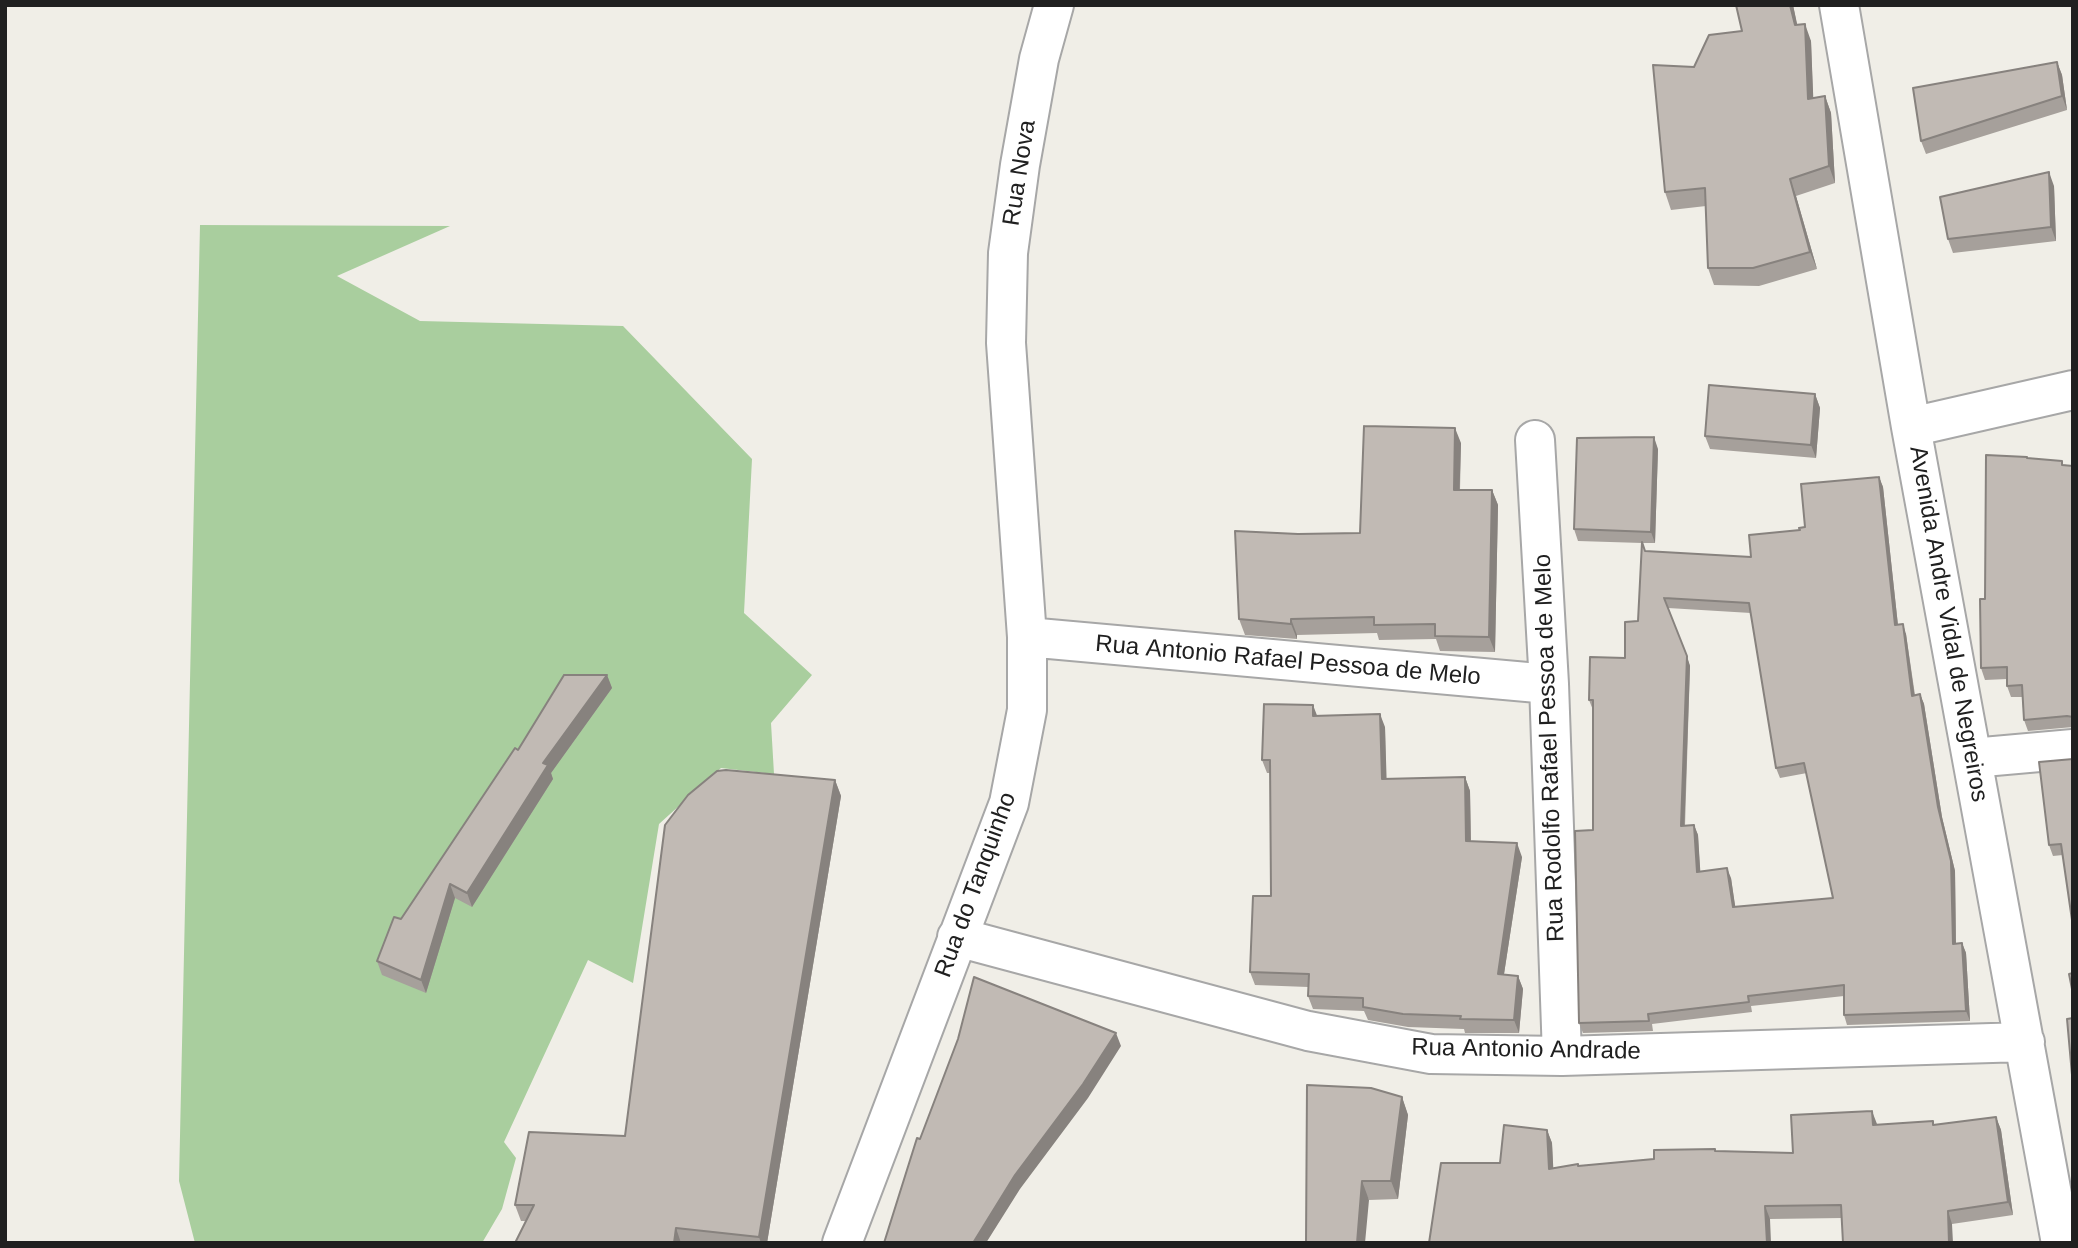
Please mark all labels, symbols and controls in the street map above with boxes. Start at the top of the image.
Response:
street label: Rua Nova [997,118,1043,228]
street label: Avenida Andre Vidal de Negreiros [1903,444,1993,804]
street label: Rua Rodolfo Rafael Pessoa de Melo [1529,554,1571,942]
street label: Rua Antonio Rafael Pessoa de Melo [1094,630,1482,692]
street label: Rua do Tanquinho [929,789,1023,981]
street label: Rua Antonio Andrade [1411,1034,1641,1066]

